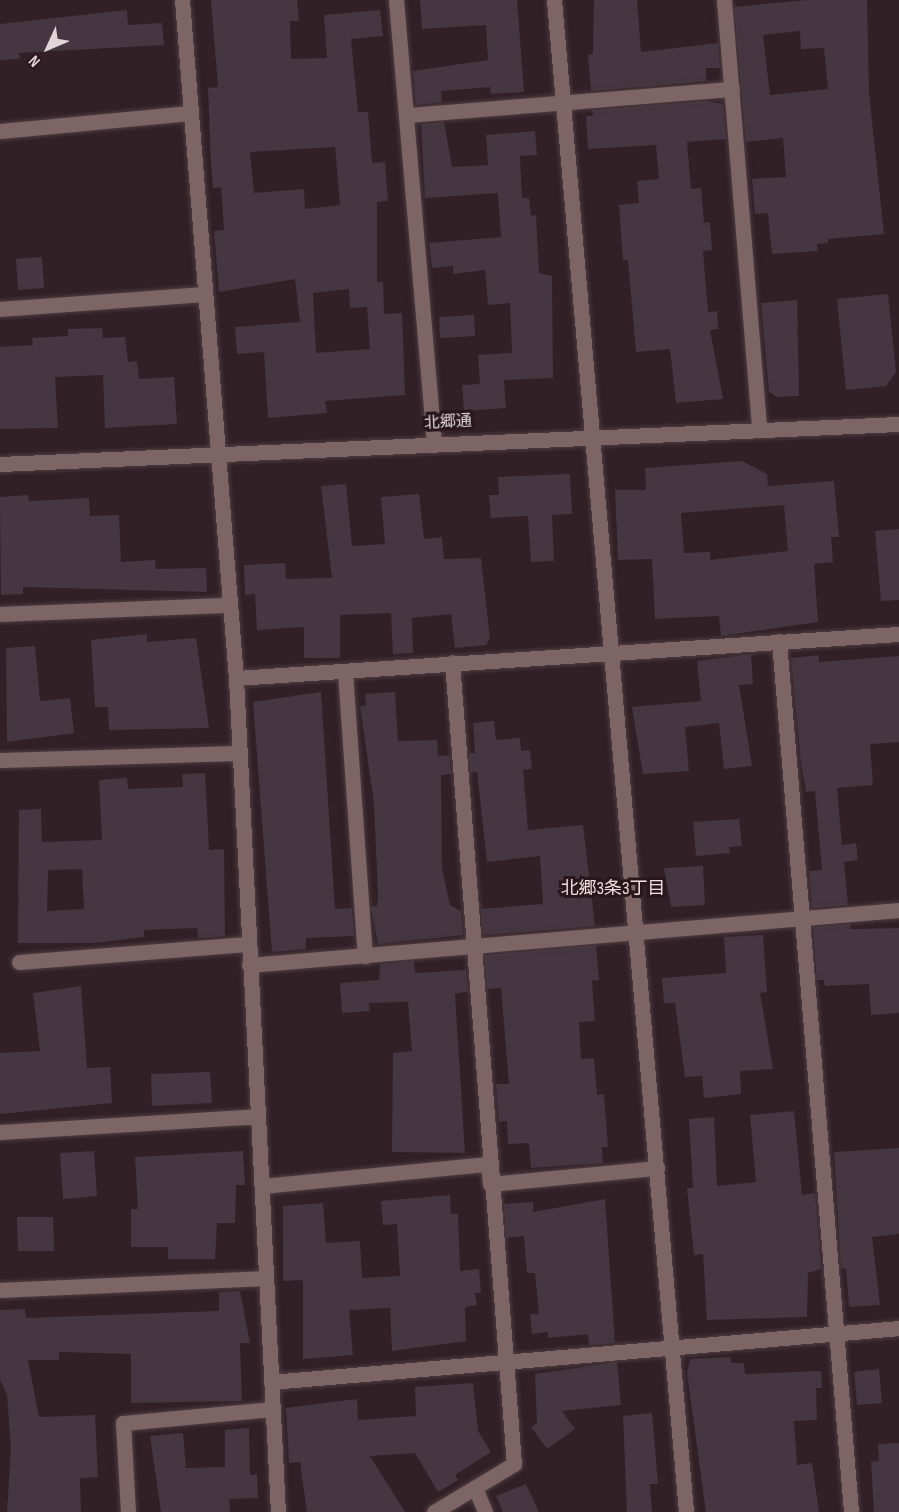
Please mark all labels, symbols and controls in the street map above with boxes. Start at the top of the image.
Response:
north arrow [18,18,78,78]
text: N [25,51,44,71]
street label: 北郷通 [424,412,472,434]
district label: 北郷3条3丁目 [560,878,666,900]

